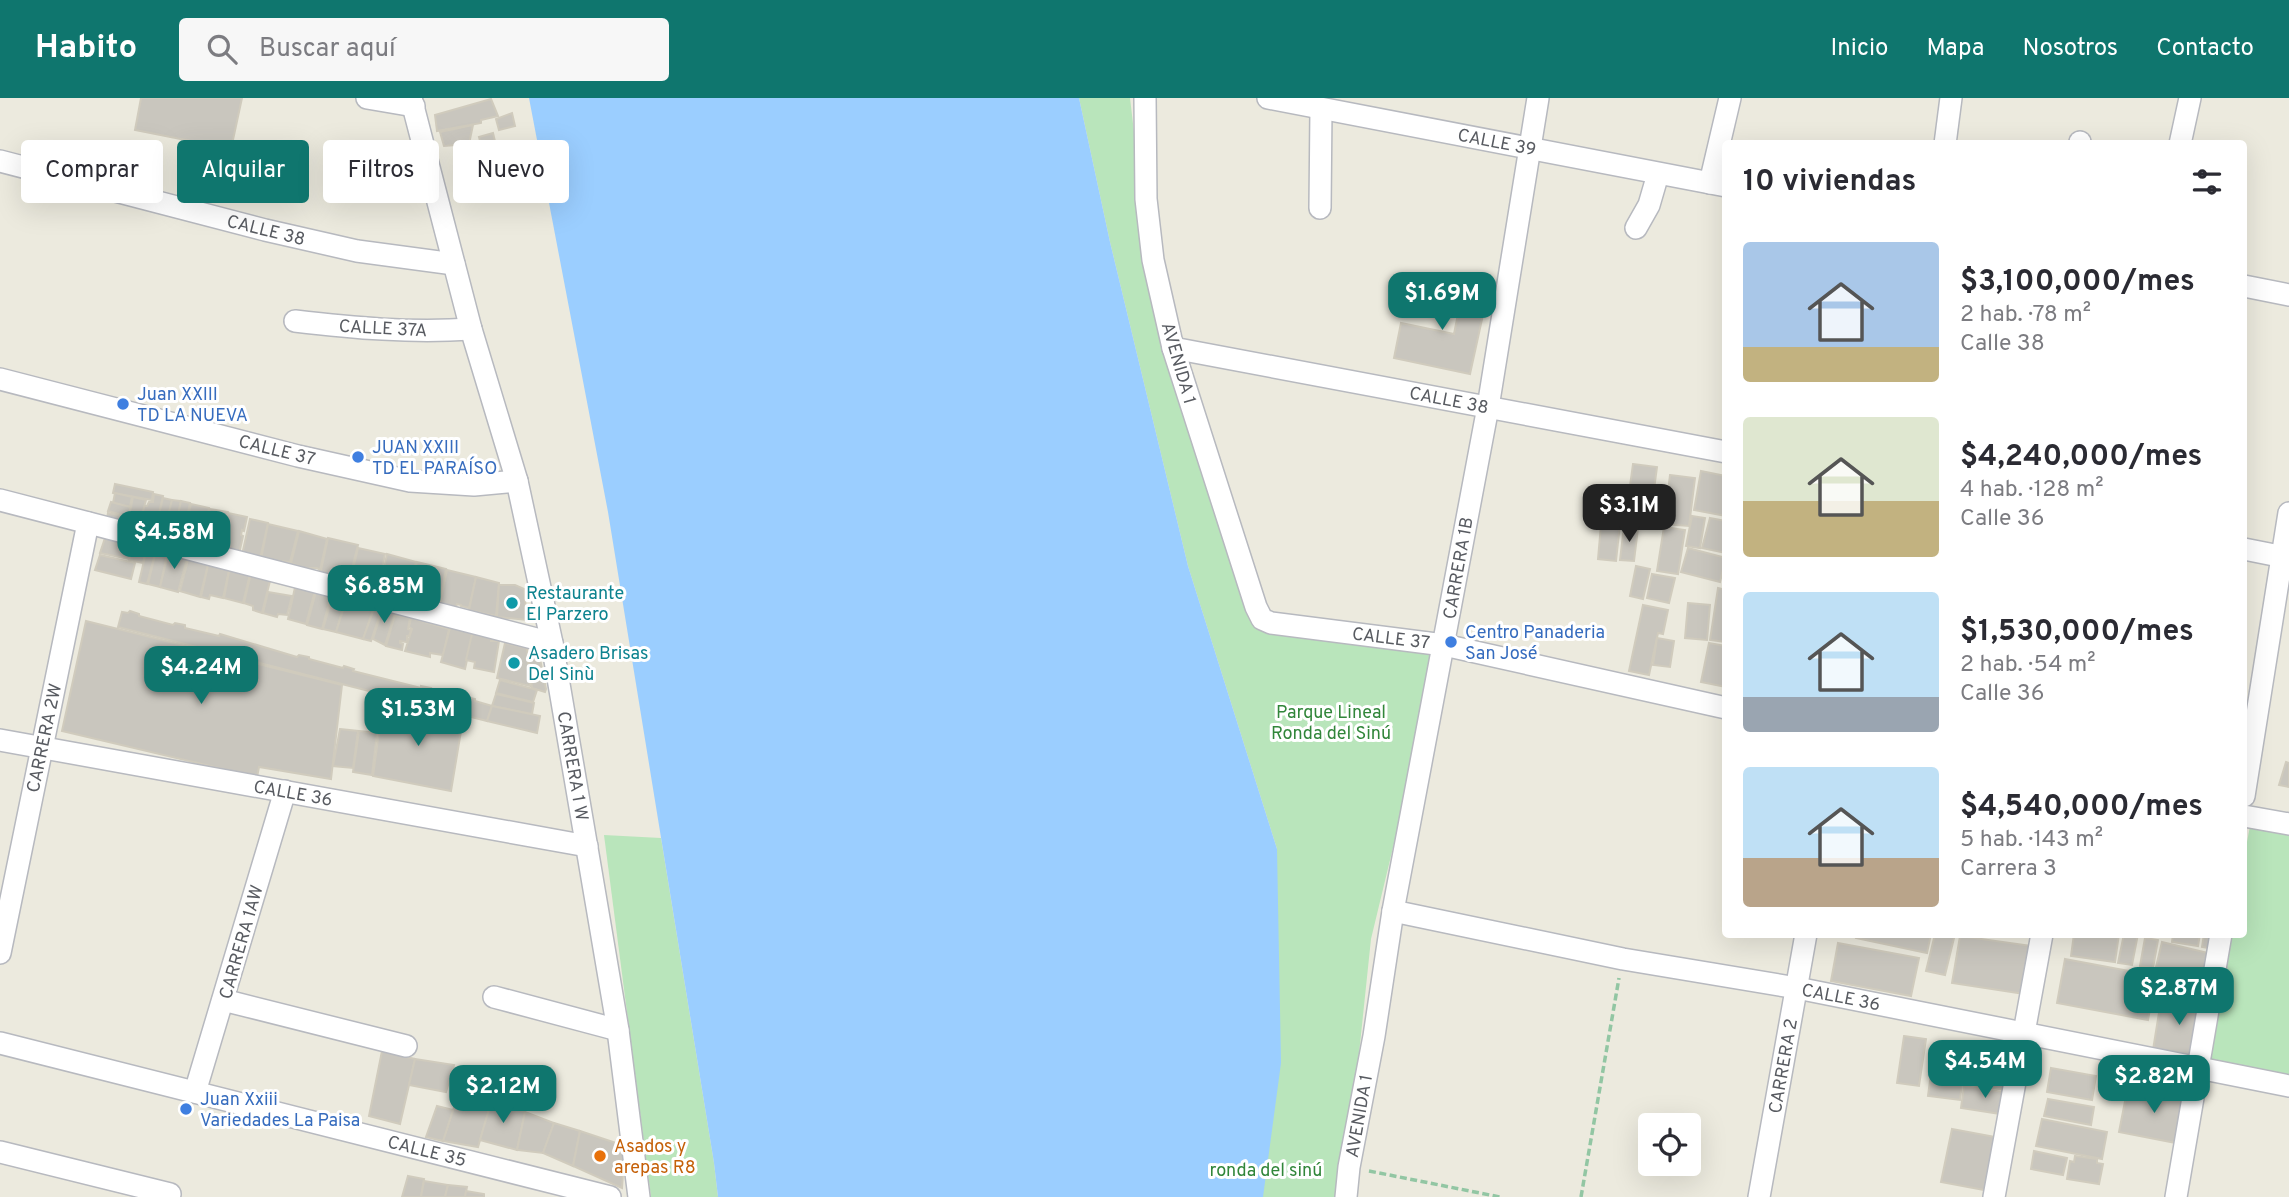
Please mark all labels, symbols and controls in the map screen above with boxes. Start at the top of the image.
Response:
search box [179,18,669,81]
text: Habito [35,28,137,70]
icon: search [203,30,241,68]
text: Buscar aquí [259,33,396,66]
text: Inicio [1831,34,1888,64]
text: Mapa [1926,34,1985,64]
text: Nosotros [2023,34,2118,64]
text: Contacto [2156,34,2254,64]
street label: CALLE 39 [1455,125,1538,162]
chip: Comprar [21,140,163,203]
chip: Alquilar [177,140,309,203]
chip: Filtros [323,140,439,203]
chip: Nuevo [453,140,569,203]
icon: filters [2188,163,2226,201]
text: 10 viviendas [1743,164,1916,201]
street label: CALLE 38 [224,211,307,252]
text: $3,100,000/mes [1960,264,2195,301]
icon: home [1799,270,1883,354]
pin: $1.69M [1385,272,1499,332]
text: $1.69M [1404,280,1480,309]
text: 2 hab. · 78 m² [1960,301,2091,330]
street label: CALLE 37A [338,316,428,343]
street label: AVENIDA 1 [1155,320,1200,407]
text: Calle 38 [1960,330,2045,359]
street label: CALLE 38 [1407,383,1490,420]
place label: Juan XXIII TD LA NUEVA [137,384,248,428]
marker: Juan XXIII TD LA NUEVA [115,396,131,412]
street label: CALLE 37 [236,431,317,472]
place label: JUAN XXIII TD EL PARAÍSO [372,437,497,481]
text: $4,240,000/mes [1960,439,2202,476]
icon: home [1799,445,1883,529]
marker: JUAN XXIII TD EL PARAÍSO [350,449,366,465]
text: 4 hab. · 128 m² [1960,476,2104,505]
pin: $3.1M [1580,484,1678,544]
text: $3.1M [1599,492,1659,521]
text: Calle 36 [1960,505,2044,534]
pin: $4.58M [117,512,231,571]
street label: CARRERA 1B [1439,515,1480,621]
text: $4.58M [133,519,215,548]
pin: $6.85M [327,566,441,625]
text: $6.85M [344,573,424,602]
place label: Restaurante El Parzero [526,583,624,627]
marker: Restaurante El Parzero [504,595,520,611]
text: $1,530,000/mes [1960,614,2194,651]
icon: home [1799,620,1883,704]
place label: Centro Panaderia San José [1465,622,1605,666]
street label: CALLE 37 [1351,623,1431,656]
marker: Centro Panaderia San José [1443,634,1459,650]
place label: Asadero Brisas Del Sinù [528,643,648,687]
pin: $4.24M [144,646,258,706]
text: 2 hab. · 54 m² [1960,651,2096,680]
text: $4.24M [160,654,242,683]
marker: Asadero Brisas Del Sinù [506,655,522,671]
text: Calle 36 [1960,680,2044,709]
street label: CARRERA 2W [23,682,68,795]
pin: $1.53M [361,688,475,748]
text: $1.53M [380,696,456,725]
park label: Parque Lineal Ronda del Sinú [1271,702,1391,746]
street label: CARRERA 1 W [551,710,592,823]
street label: CALLE 36 [251,776,334,813]
text: $4,540,000/mes [1960,789,2203,826]
icon: home [1799,795,1883,879]
text: 5 hab. · 143 m² [1960,826,2103,855]
text: Carrera 3 [1960,855,2057,884]
street label: CARRERA 1AW [215,883,270,1002]
pin: $2.87M [2122,968,2236,1027]
text: $2.87M [2140,975,2218,1004]
street label: CALLE 36 [1799,980,1882,1017]
street label: CARRERA 2 [1765,1017,1804,1116]
pin: $4.54M [1928,1040,2042,1100]
text: $4.54M [1944,1048,2026,1077]
pin: $2.82M [2097,1056,2211,1115]
text: $2.82M [2114,1063,2194,1092]
pin: $2.12M [446,1066,560,1125]
text: $2.12M [465,1073,541,1102]
street label: AVENIDA 1 [1342,1073,1379,1160]
place label: Juan Xxiii Variedades La Paisa [200,1089,360,1133]
marker: Juan Xxiii Variedades La Paisa [178,1101,194,1117]
map controls [1638,1113,1701,1176]
button: locate [1638,1113,1701,1176]
street label: CALLE 35 [385,1132,468,1173]
place label: Asados y arepas R8 [614,1136,696,1180]
marker: Asados y arepas R8 [592,1148,608,1164]
park label: ronda del sinú [1210,1160,1322,1183]

